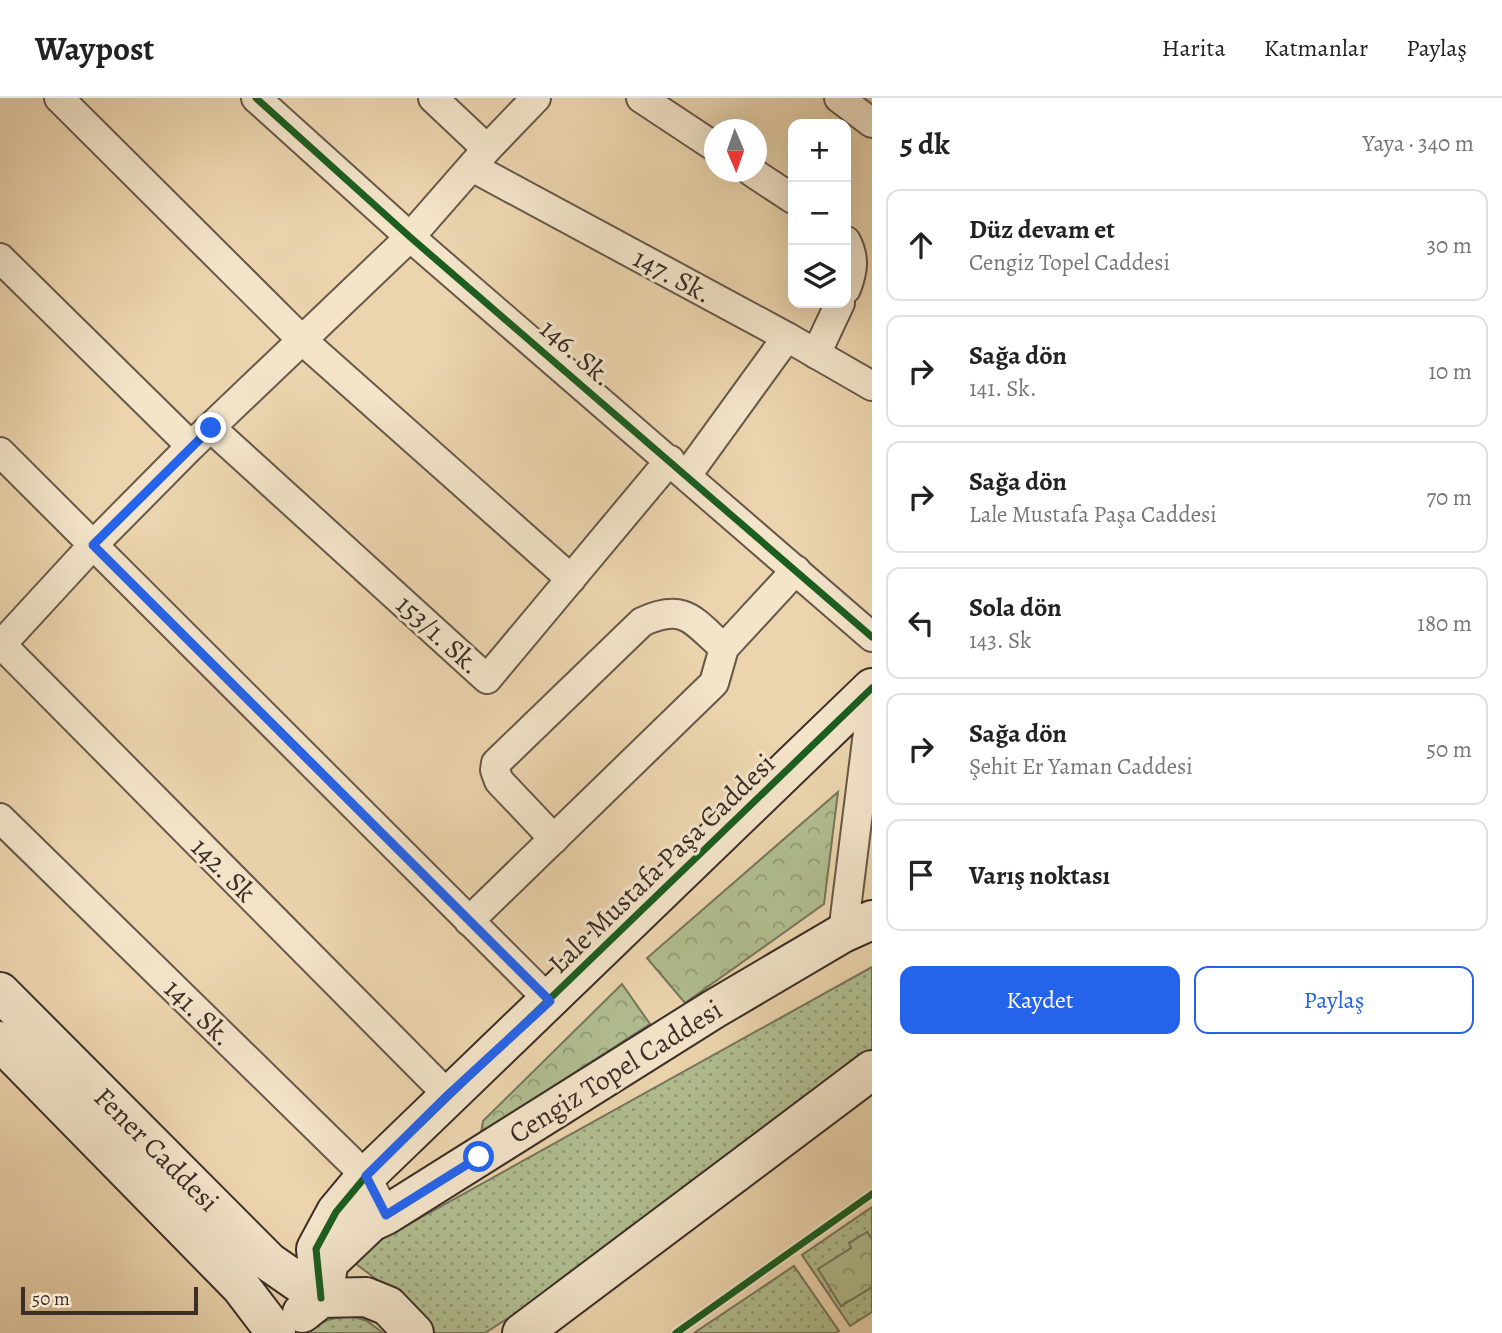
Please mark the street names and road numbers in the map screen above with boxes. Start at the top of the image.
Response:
street label: 147. Sk. [626,239,719,313]
street label: 146. Sk. [532,310,621,395]
street label: 153/1. Sk. [387,586,489,683]
street label: Lale Mustafa Paşa Caddesi [540,745,783,982]
street label: 142. Sk [182,829,264,911]
street label: 141. Sk. [155,970,241,1055]
street label: Cengiz Topel Caddesi [502,991,729,1153]
street label: Fener Caddesi [86,1079,227,1220]

